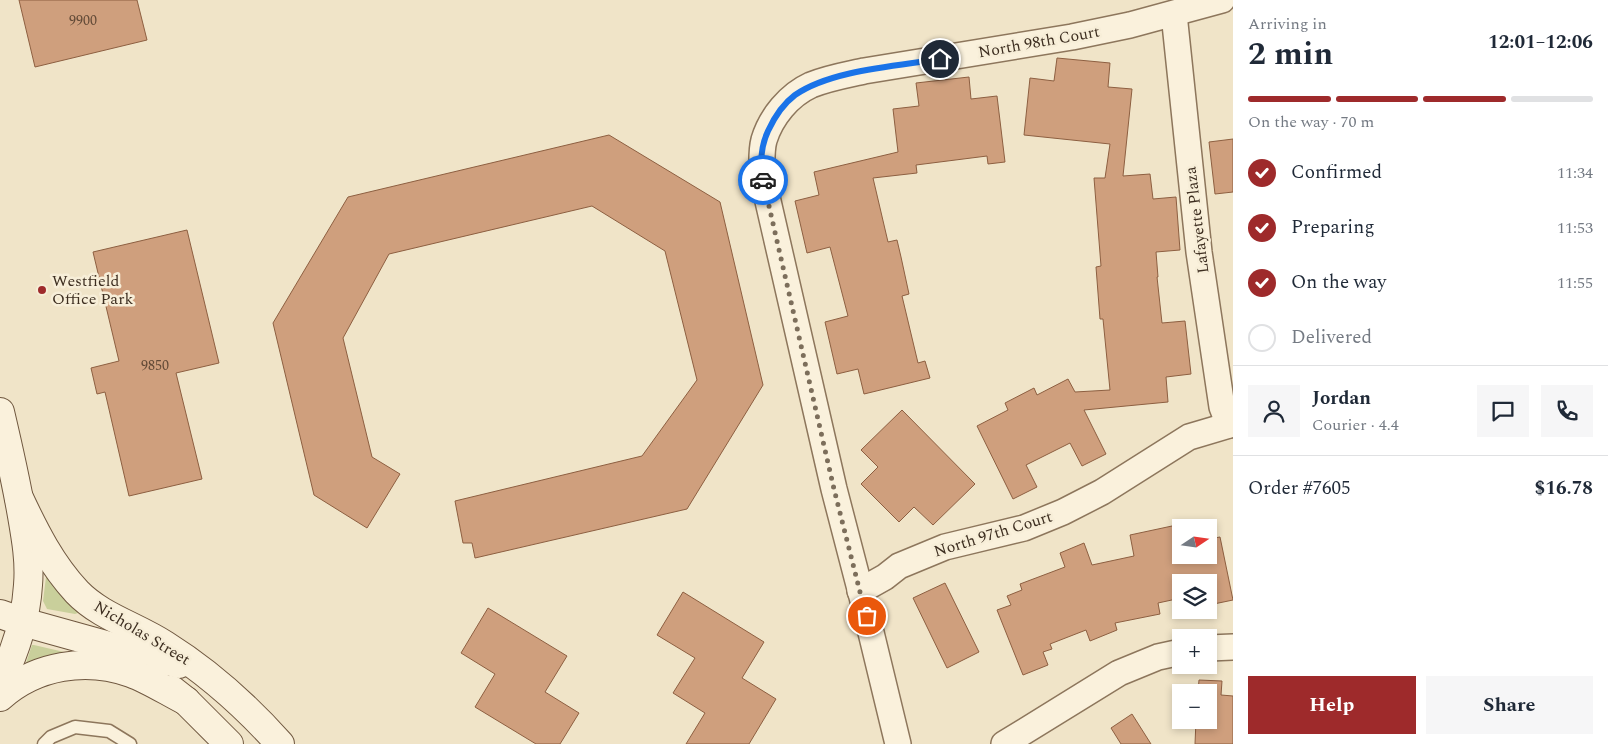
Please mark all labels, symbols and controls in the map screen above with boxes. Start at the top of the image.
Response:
house number: 9900 [69,10,97,31]
text: Arriving in [1248,12,1327,36]
street label: North 98th Court [976,19,1102,64]
text: 12:01–12:06 [1488,28,1593,57]
text: 2 min [1248,30,1333,79]
pin [919,38,961,80]
icon: home [926,45,954,73]
text: On the way · 70 m [1248,110,1374,134]
courier [738,155,788,205]
text: Confirmed [1291,158,1382,187]
icon: check [1248,159,1276,187]
text: 11:34 [1557,161,1593,185]
street label: Lafayette Plaza [1179,165,1215,275]
icon: car [749,166,777,194]
text: Preparing [1291,213,1375,242]
icon: check [1248,214,1276,242]
text: 11:53 [1557,216,1593,240]
text: On the way [1291,268,1387,297]
place label: Westfield Office Park [52,269,133,311]
icon: check [1248,269,1276,297]
text: 11:55 [1557,271,1593,295]
marker: Westfield Office Park [36,284,48,296]
text: Delivered [1291,323,1372,352]
house number: 9850 [141,355,169,376]
text: Jordan [1312,384,1371,413]
button: person [1248,385,1300,437]
button: chat [1477,385,1529,437]
button: phone [1541,385,1593,437]
text: Courier · 4.4 [1312,413,1399,437]
text: Order #7605 [1248,474,1351,503]
text: $16.78 [1535,474,1593,503]
street label: North 97th Court [931,504,1056,563]
north arrow [1172,519,1218,564]
map controls [1172,519,1217,729]
button: layers [1172,574,1217,619]
street label: Nicholas Street [89,595,195,671]
pin [846,595,888,637]
icon: bag [853,602,881,630]
button: + [1172,629,1217,674]
button: Help [1248,676,1416,734]
button: Share [1426,676,1593,734]
button: − [1172,684,1217,729]

